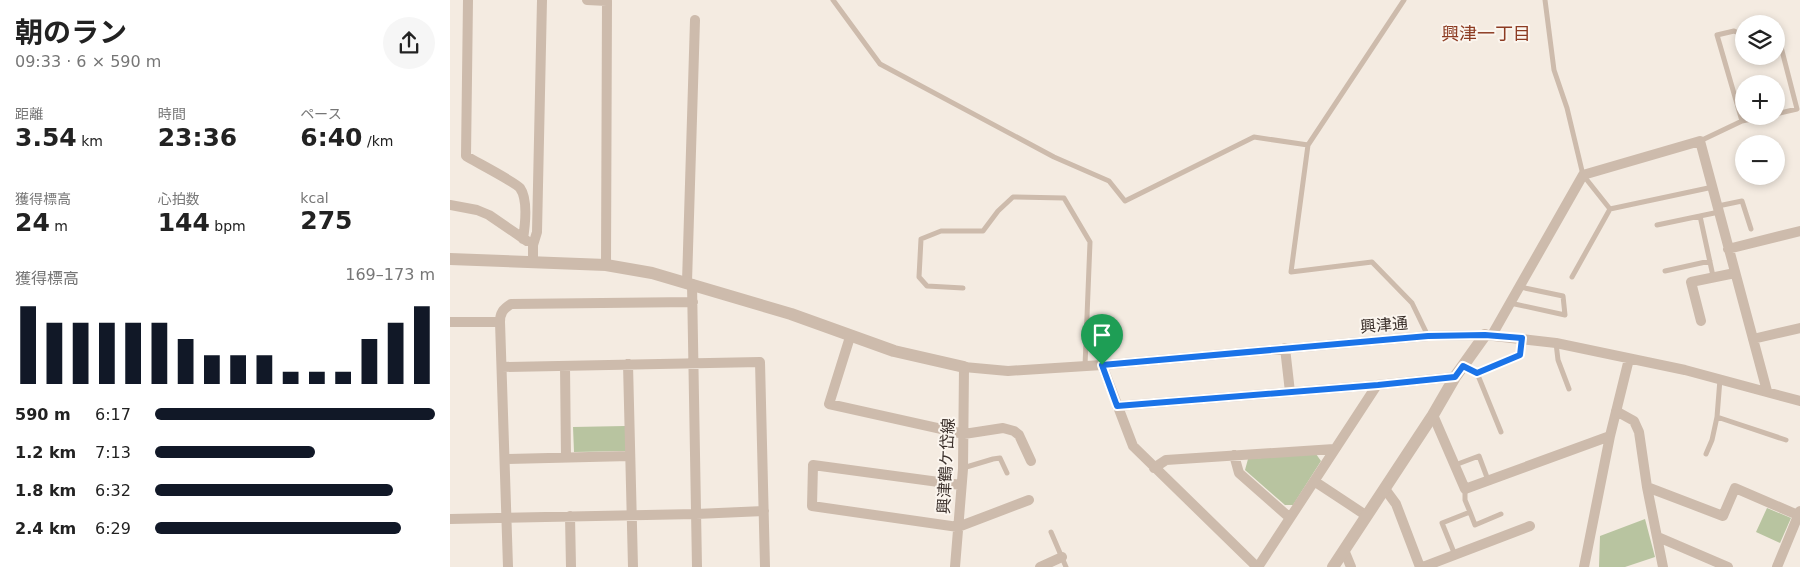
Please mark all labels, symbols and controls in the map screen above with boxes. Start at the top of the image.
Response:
map controls [1735,15,1785,185]
button: layers [1735,15,1785,65]
text: 朝のラン [15,16,127,49]
button: share [383,17,435,69]
district label: 興津一丁目 [1441,23,1531,44]
text: 09:33 · 6 × 590 m [15,52,161,71]
button: + [1735,75,1785,125]
text: 距離 [15,106,43,122]
text: 時間 [158,106,186,122]
text: ペース [300,106,342,122]
text: 3.54 [15,123,77,152]
text: 23:36 [158,123,237,152]
text: 6:40 [300,123,363,152]
text: km [77,133,103,149]
text: /km [363,133,393,149]
button: − [1735,135,1785,185]
text: kcal [300,190,329,206]
text: 獲得標高 [15,191,71,207]
text: 心拍数 [158,191,200,207]
text: 275 [300,206,353,235]
text: 24 [15,208,50,237]
text: 144 [158,208,210,237]
text: m [50,218,68,234]
text: bpm [210,218,246,234]
text: 169–173 m [345,265,435,284]
text: 獲得標高 [15,269,79,288]
street label: 興津通 [1359,313,1409,337]
pin [1081,314,1123,365]
icon: arrive [1088,321,1116,349]
text: 590 m [15,405,71,424]
text: 6:17 [95,405,131,424]
street label: 興津鶴ケ岱線 [934,418,958,514]
text: 1.2 km [15,443,76,462]
text: 7:13 [95,443,131,462]
text: 1.8 km [15,481,76,500]
text: 6:32 [95,481,131,500]
text: 2.4 km [15,519,76,538]
text: 6:29 [95,519,131,538]

